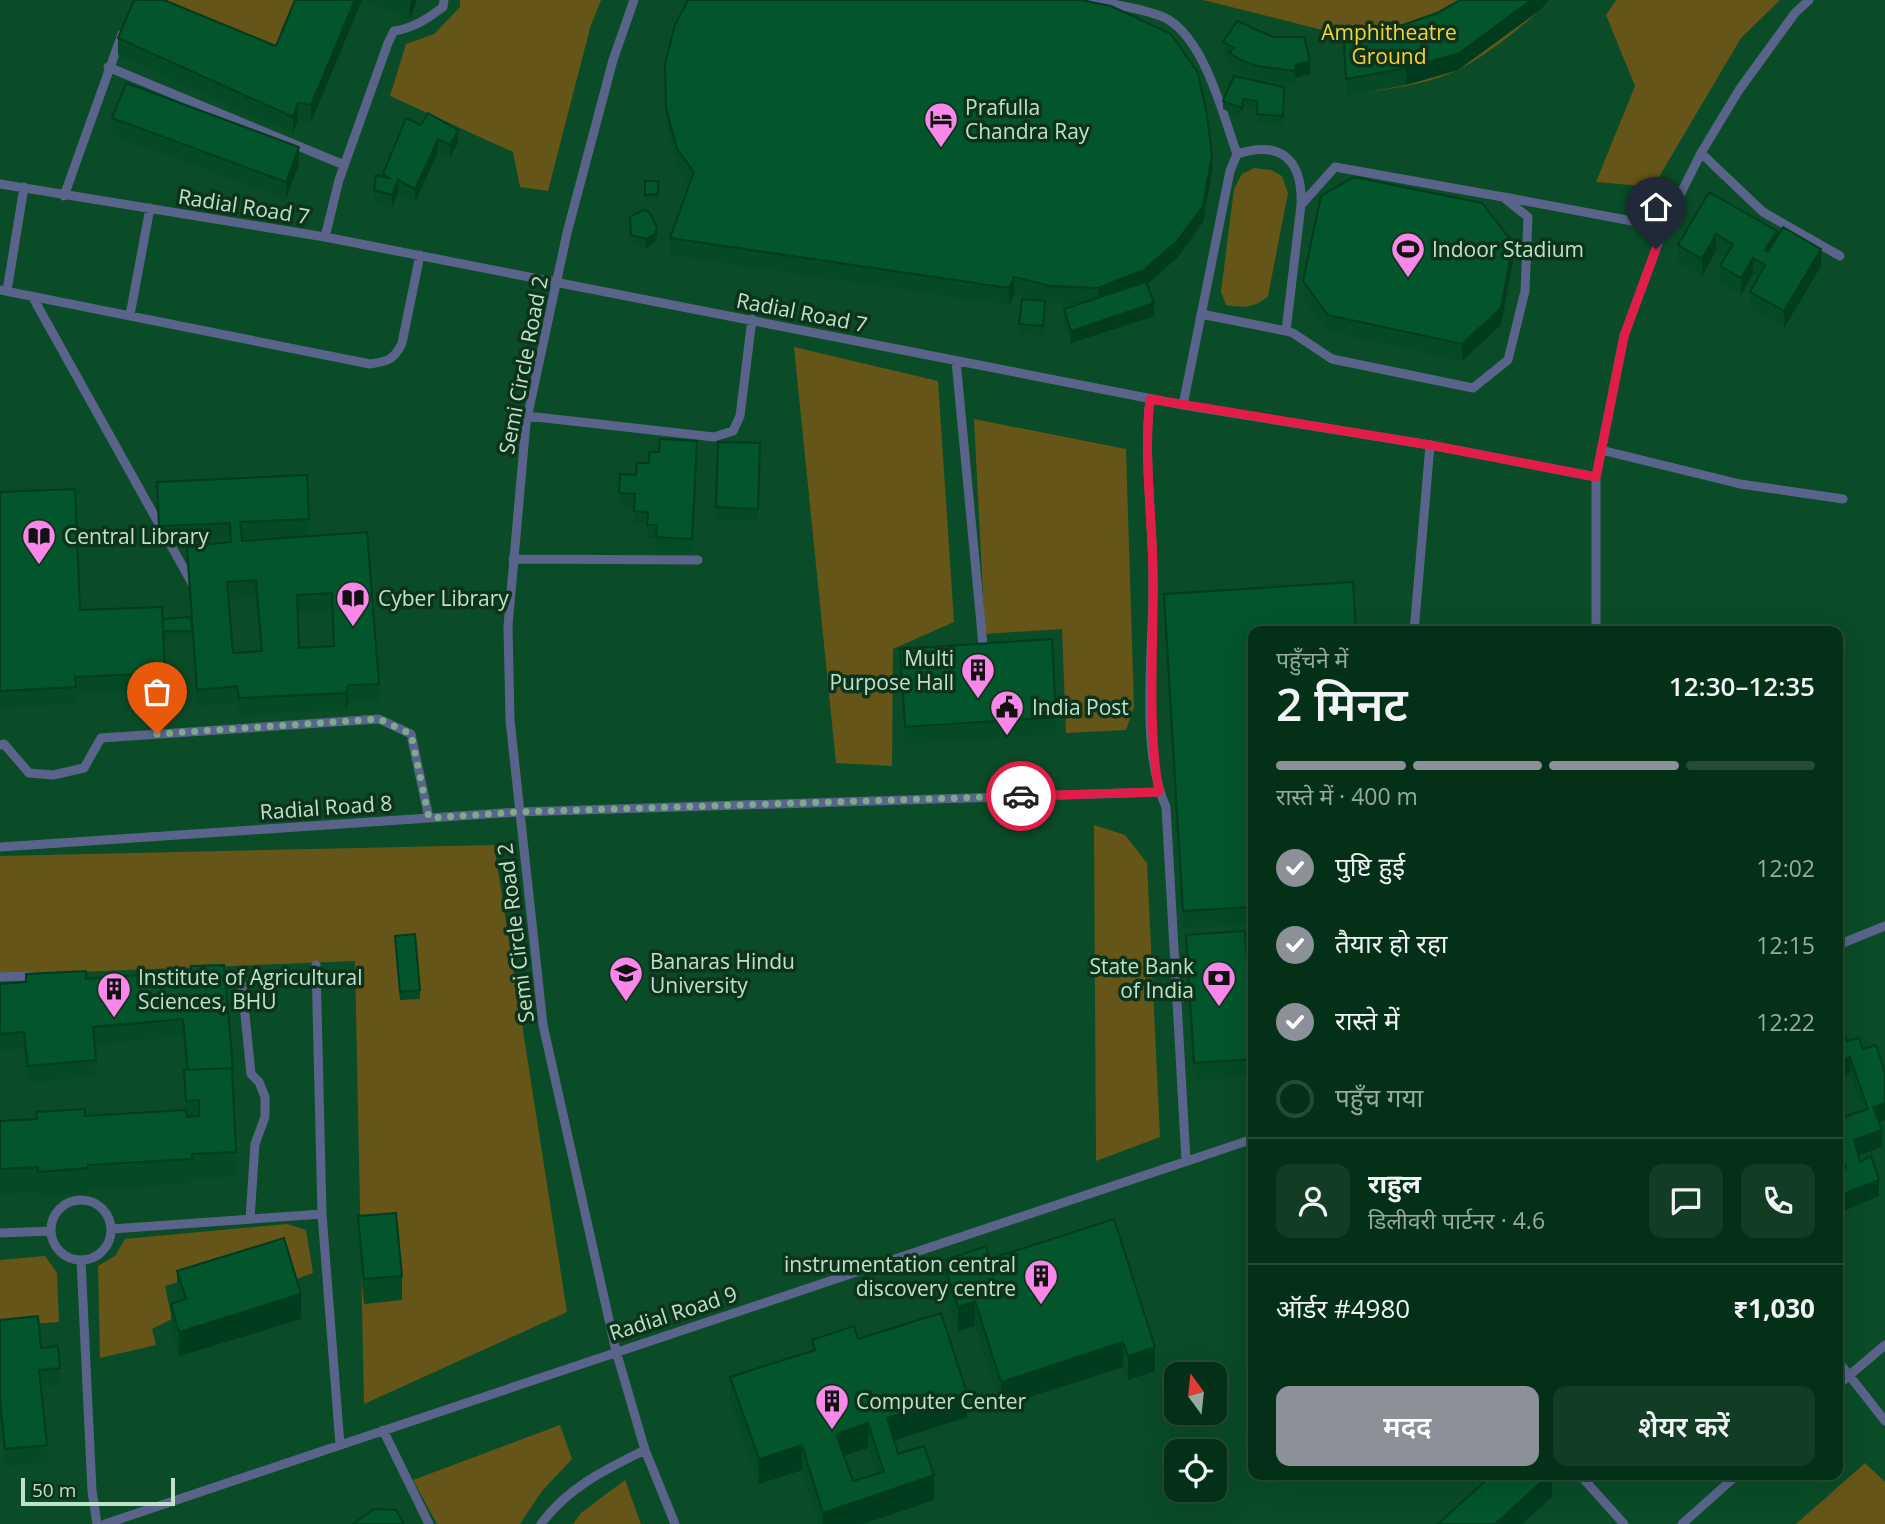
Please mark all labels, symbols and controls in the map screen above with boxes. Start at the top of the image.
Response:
park label: Amphitheatre Ground [1321,18,1457,70]
place label: Prafulla Chandra Ray [965,93,1090,145]
hotel icon: Prafulla Chandra Ray [922,100,960,149]
pin [1626,177,1686,249]
street label: Radial Road 7 [176,182,312,230]
icon: home [1637,188,1675,226]
sports icon: Indoor Stadium [1389,230,1427,279]
place label: Indoor Stadium [1432,235,1584,263]
street label: Semi Circle Road 2 [492,274,554,456]
street label: Radial Road 7 [734,286,870,338]
library icon: Central Library [20,517,58,566]
place label: Central Library [64,522,209,550]
library icon: Cyber Library [334,579,372,628]
place label: Cyber Library [378,584,509,612]
text: पहुँचने में [1276,643,1348,675]
place label: Multi Purpose Hall [829,644,954,696]
building icon: Multi Purpose Hall [959,651,997,700]
pin [127,662,187,734]
text: 12:30–12:35 [1669,668,1815,704]
text: 2 मिनट [1276,672,1408,734]
icon: bag [138,673,176,711]
public building icon: India Post [988,688,1026,737]
place label: India Post [1032,693,1129,721]
courier [986,761,1056,831]
icon: car [1002,777,1040,815]
text: रास्ते में · 400 m [1276,780,1418,812]
street label: Radial Road 8 [259,788,393,826]
street label: Semi Circle Road 2 [490,842,540,1024]
text: पुष्टि हुई [1335,848,1405,884]
icon: check [1276,849,1314,887]
text: 12:02 [1756,852,1815,884]
text: तैयार हो रहा [1335,925,1448,961]
icon: check [1276,926,1314,964]
text: 12:15 [1756,929,1815,961]
place label: Banaras Hindu University [650,947,795,999]
place label: State Bank of India [1089,952,1194,1004]
school or university icon: Banaras Hindu University [607,954,645,1003]
bank icon: State Bank of India [1200,959,1238,1008]
place label: Institute of Agricultural Sciences, BHU [138,963,363,1015]
building icon: Institute of Agricultural Sciences, BHU [95,970,133,1019]
text: रास्ते में [1335,1002,1400,1038]
icon: check [1276,1003,1314,1041]
text: 12:22 [1756,1006,1815,1038]
text: पहुँच गया [1335,1079,1423,1115]
button: person [1276,1164,1350,1238]
button: chat [1649,1164,1723,1238]
button: phone [1741,1164,1815,1238]
text: राहुल [1368,1165,1421,1201]
text: डिलीवरी पार्टनर · 4.6 [1368,1204,1545,1236]
place label: instrumentation central discovery centre [784,1250,1016,1302]
building icon: instrumentation central discovery centre [1022,1257,1060,1306]
street label: Radial Road 9 [606,1279,740,1347]
text: ऑर्डर #4980 [1276,1290,1410,1326]
text: ₹1,030 [1733,1290,1815,1326]
north arrow [1164,1362,1227,1424]
map controls [1164,1362,1227,1502]
building icon: Computer Center [813,1382,851,1431]
button: मदद [1276,1386,1539,1466]
button: शेयर करें [1553,1386,1815,1466]
place label: Computer Center [856,1387,1027,1415]
button: locate [1164,1439,1227,1502]
scale bar [21,1475,175,1507]
text: 50 m [32,1477,76,1503]

